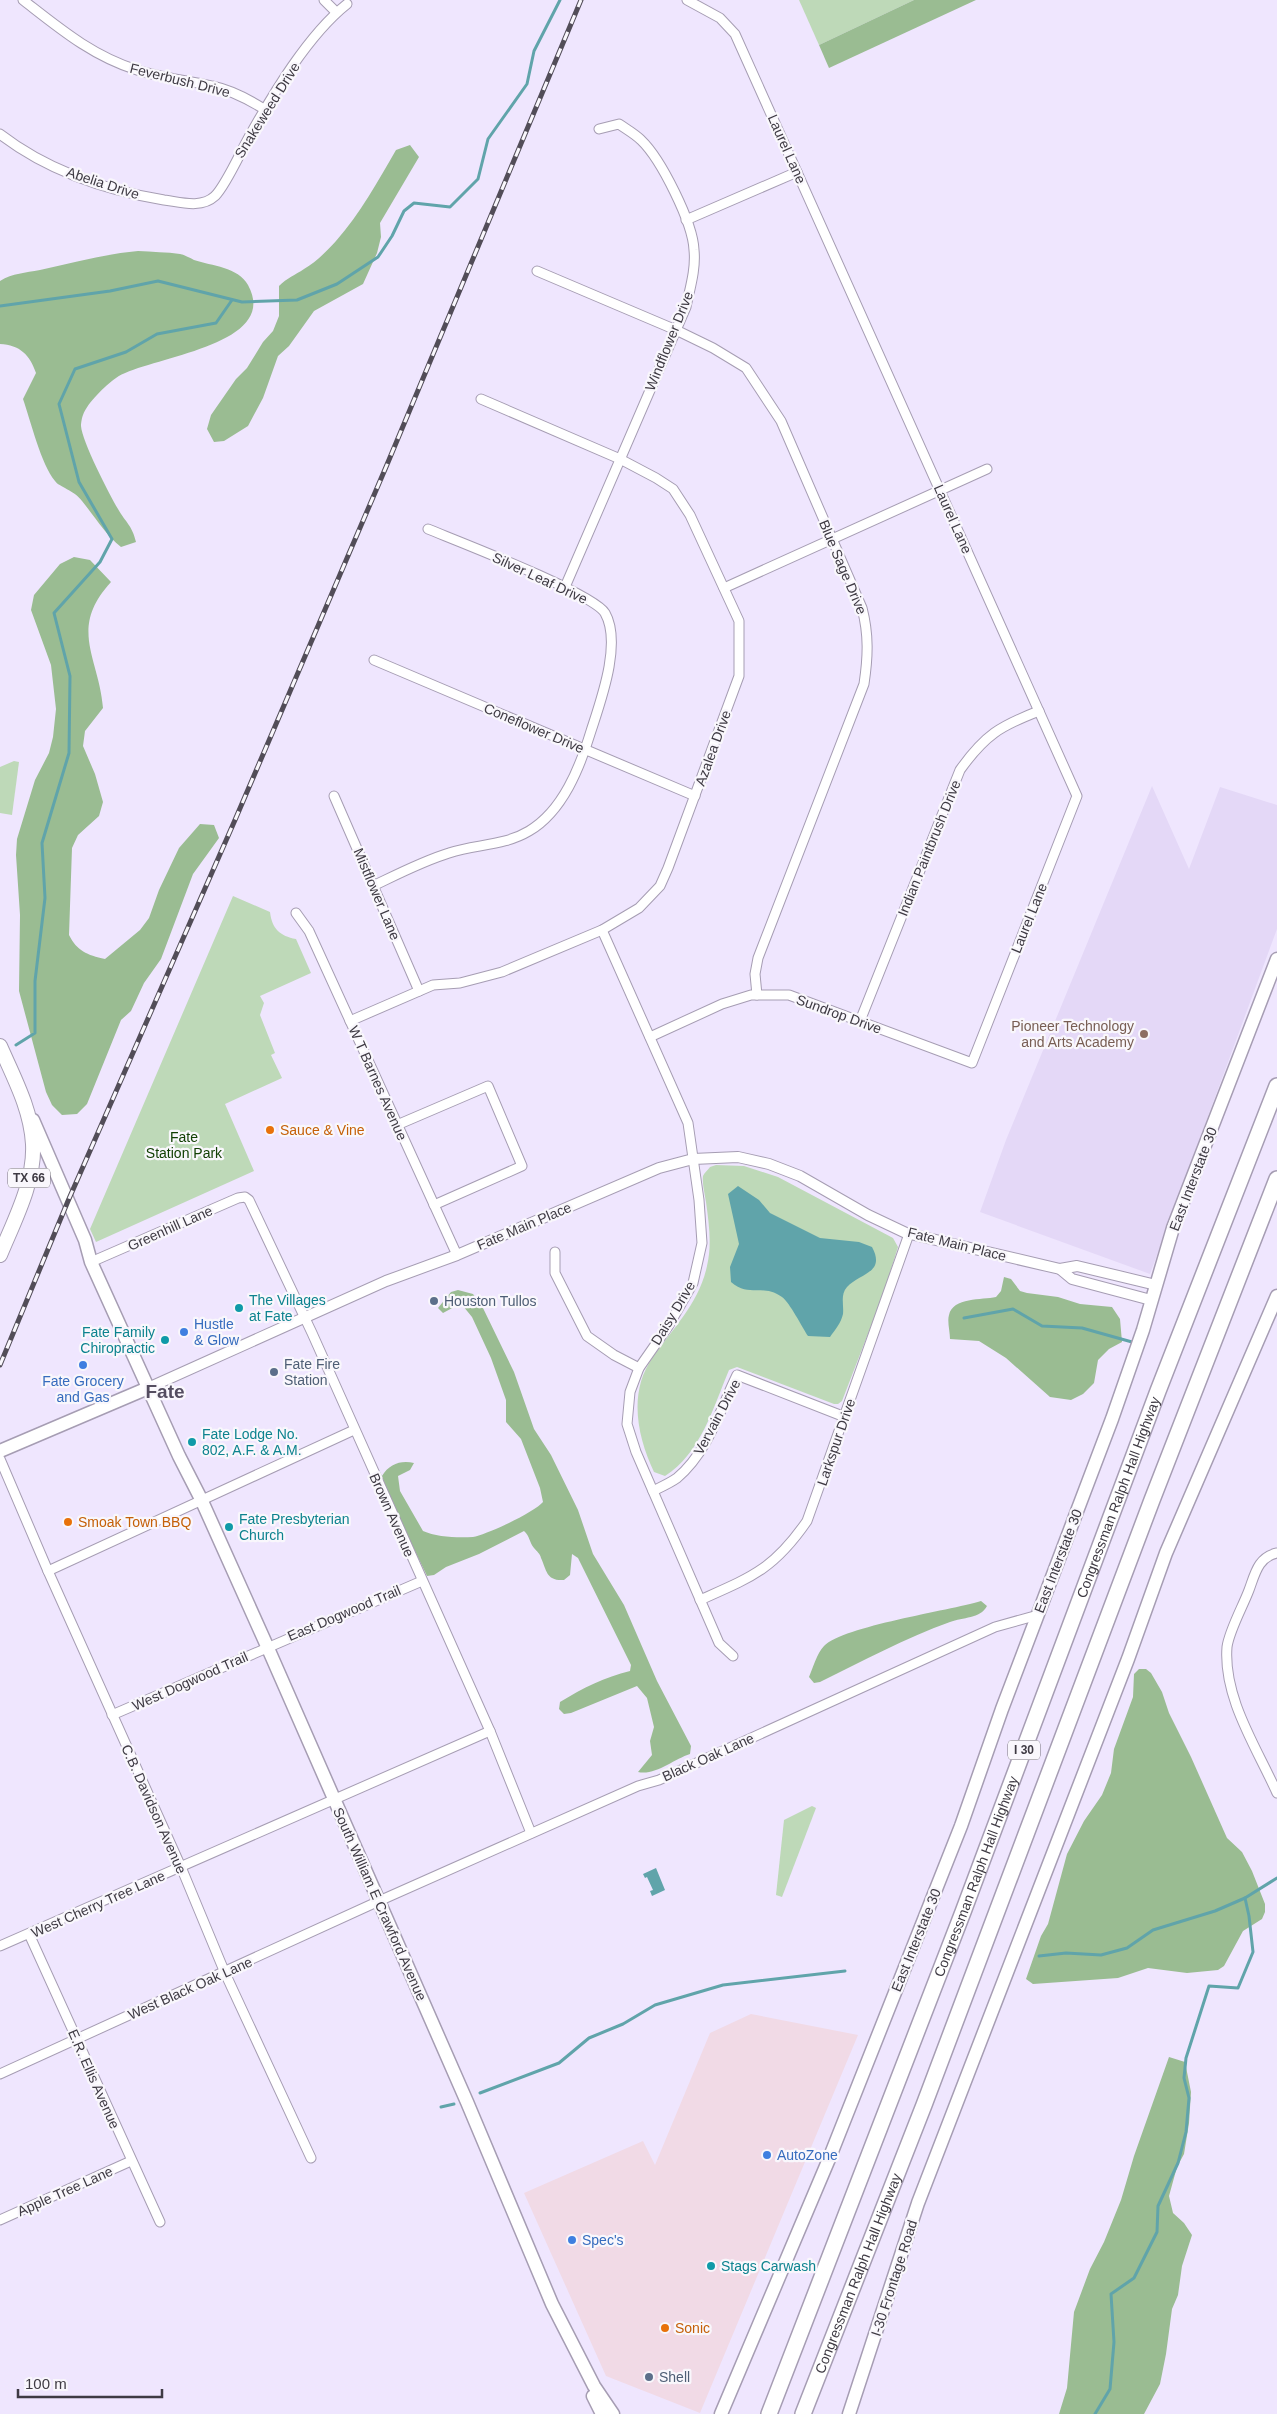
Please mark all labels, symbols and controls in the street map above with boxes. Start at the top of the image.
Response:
street label: Snakeweed Drive [231,59,303,161]
street label: Feverbush Drive [128,60,232,100]
street label: Laurel Lane [765,112,809,186]
street label: Abelia Drive [65,164,142,202]
street label: Windflower Drive [642,289,696,393]
street label: Laurel Lane [931,482,975,556]
street label: Blue Sage Drive [816,517,870,617]
street label: Silver Leaf Drive [490,549,590,607]
street label: Coneflower Drive [481,700,587,756]
street label: Azalea Drive [692,708,734,788]
street label: Indian Paintbrush Drive [894,777,964,918]
street label: Mistflower Lane [350,846,404,942]
street label: Laurel Lane [1008,881,1050,955]
street label: Sundrop Drive [794,991,884,1037]
place label: Pioneer Technology and Arts Academy [1011,1018,1134,1050]
street label: W T Barnes Avenue [346,1023,411,1143]
marker: Pioneer Technology and Arts Academy [1138,1028,1150,1040]
place label: Sauce & Vine [280,1122,365,1138]
marker: Sauce & Vine [264,1124,276,1136]
street label: East Interstate 30 [1166,1125,1220,1233]
park label: Fate Station Park [146,1129,223,1161]
road number: TX 66 [8,1168,50,1188]
street label: Fate Main Place [474,1199,574,1253]
street label: Greenhill Lane [125,1202,215,1254]
street label: Fate Main Place [906,1224,1008,1264]
street label: Daisy Drive [648,1278,698,1348]
place label: The Villages at Fate [249,1292,326,1324]
place label: Houston Tullos [444,1293,537,1309]
marker: Houston Tullos [428,1295,440,1307]
marker: The Villages at Fate [233,1302,245,1314]
place label: Hustle & Glow [194,1316,240,1348]
place label: Fate Family Chiropractic [80,1324,155,1356]
marker: Hustle & Glow [178,1326,190,1338]
marker: Fate Family Chiropractic [159,1334,171,1346]
place label: Fate Fire Station [284,1356,340,1388]
marker: Fate Grocery and Gas [77,1359,89,1371]
marker: Fate Fire Station [268,1366,280,1378]
place label: Fate Grocery and Gas [42,1373,124,1405]
street label: Vervain Drive [690,1376,744,1458]
district label: Fate [145,1381,185,1402]
street label: Congressman Ralph Hall Highway [1073,1394,1163,1600]
street label: Larkspur Drive [814,1396,858,1488]
place label: Fate Lodge No. 802, A.F. & A.M. [202,1426,302,1458]
marker: Fate Lodge No. 802, A.F. & A.M. [186,1436,198,1448]
street label: Brown Avenue [366,1471,418,1560]
street label: East Interstate 30 [1031,1507,1085,1615]
place label: Fate Presbyterian Church [239,1511,350,1543]
place label: Smoak Town BBQ [78,1514,191,1530]
marker: Smoak Town BBQ [62,1516,74,1528]
marker: Fate Presbyterian Church [223,1521,235,1533]
street label: East Dogwood Trail [285,1582,403,1644]
street label: West Dogwood Trail [130,1648,250,1714]
street label: Black Oak Lane [660,1730,757,1784]
road number: I 30 [1008,1740,1040,1760]
street label: C.B. Davidson Avenue [118,1742,190,1876]
street label: Congressman Ralph Hall Highway [931,1774,1021,1979]
street label: South William E Crawford Avenue [330,1805,430,2003]
street label: West Cherry Tree Lane [29,1867,167,1941]
street label: East Interstate 30 [888,1886,944,1994]
street label: West Black Oak Lane [125,1953,255,2023]
street label: E.R. Ellis Avenue [65,2027,123,2131]
place label: AutoZone [777,2147,838,2163]
marker: AutoZone [761,2149,773,2161]
street label: Apple Tree Lane [15,2163,115,2219]
street label: Congressman Ralph Hall Highway [812,2171,904,2376]
street label: I-30 Frontage Road [868,2218,920,2338]
place label: Spec's [582,2232,624,2248]
marker: Spec's [566,2234,578,2246]
place label: Stags Carwash [721,2258,816,2274]
marker: Stags Carwash [705,2260,717,2272]
place label: Sonic [675,2320,710,2336]
marker: Sonic [659,2322,671,2334]
scale bar [18,2366,161,2398]
place label: Shell [659,2369,690,2385]
marker: Shell [643,2371,655,2383]
text: 100 m [25,2375,67,2392]

